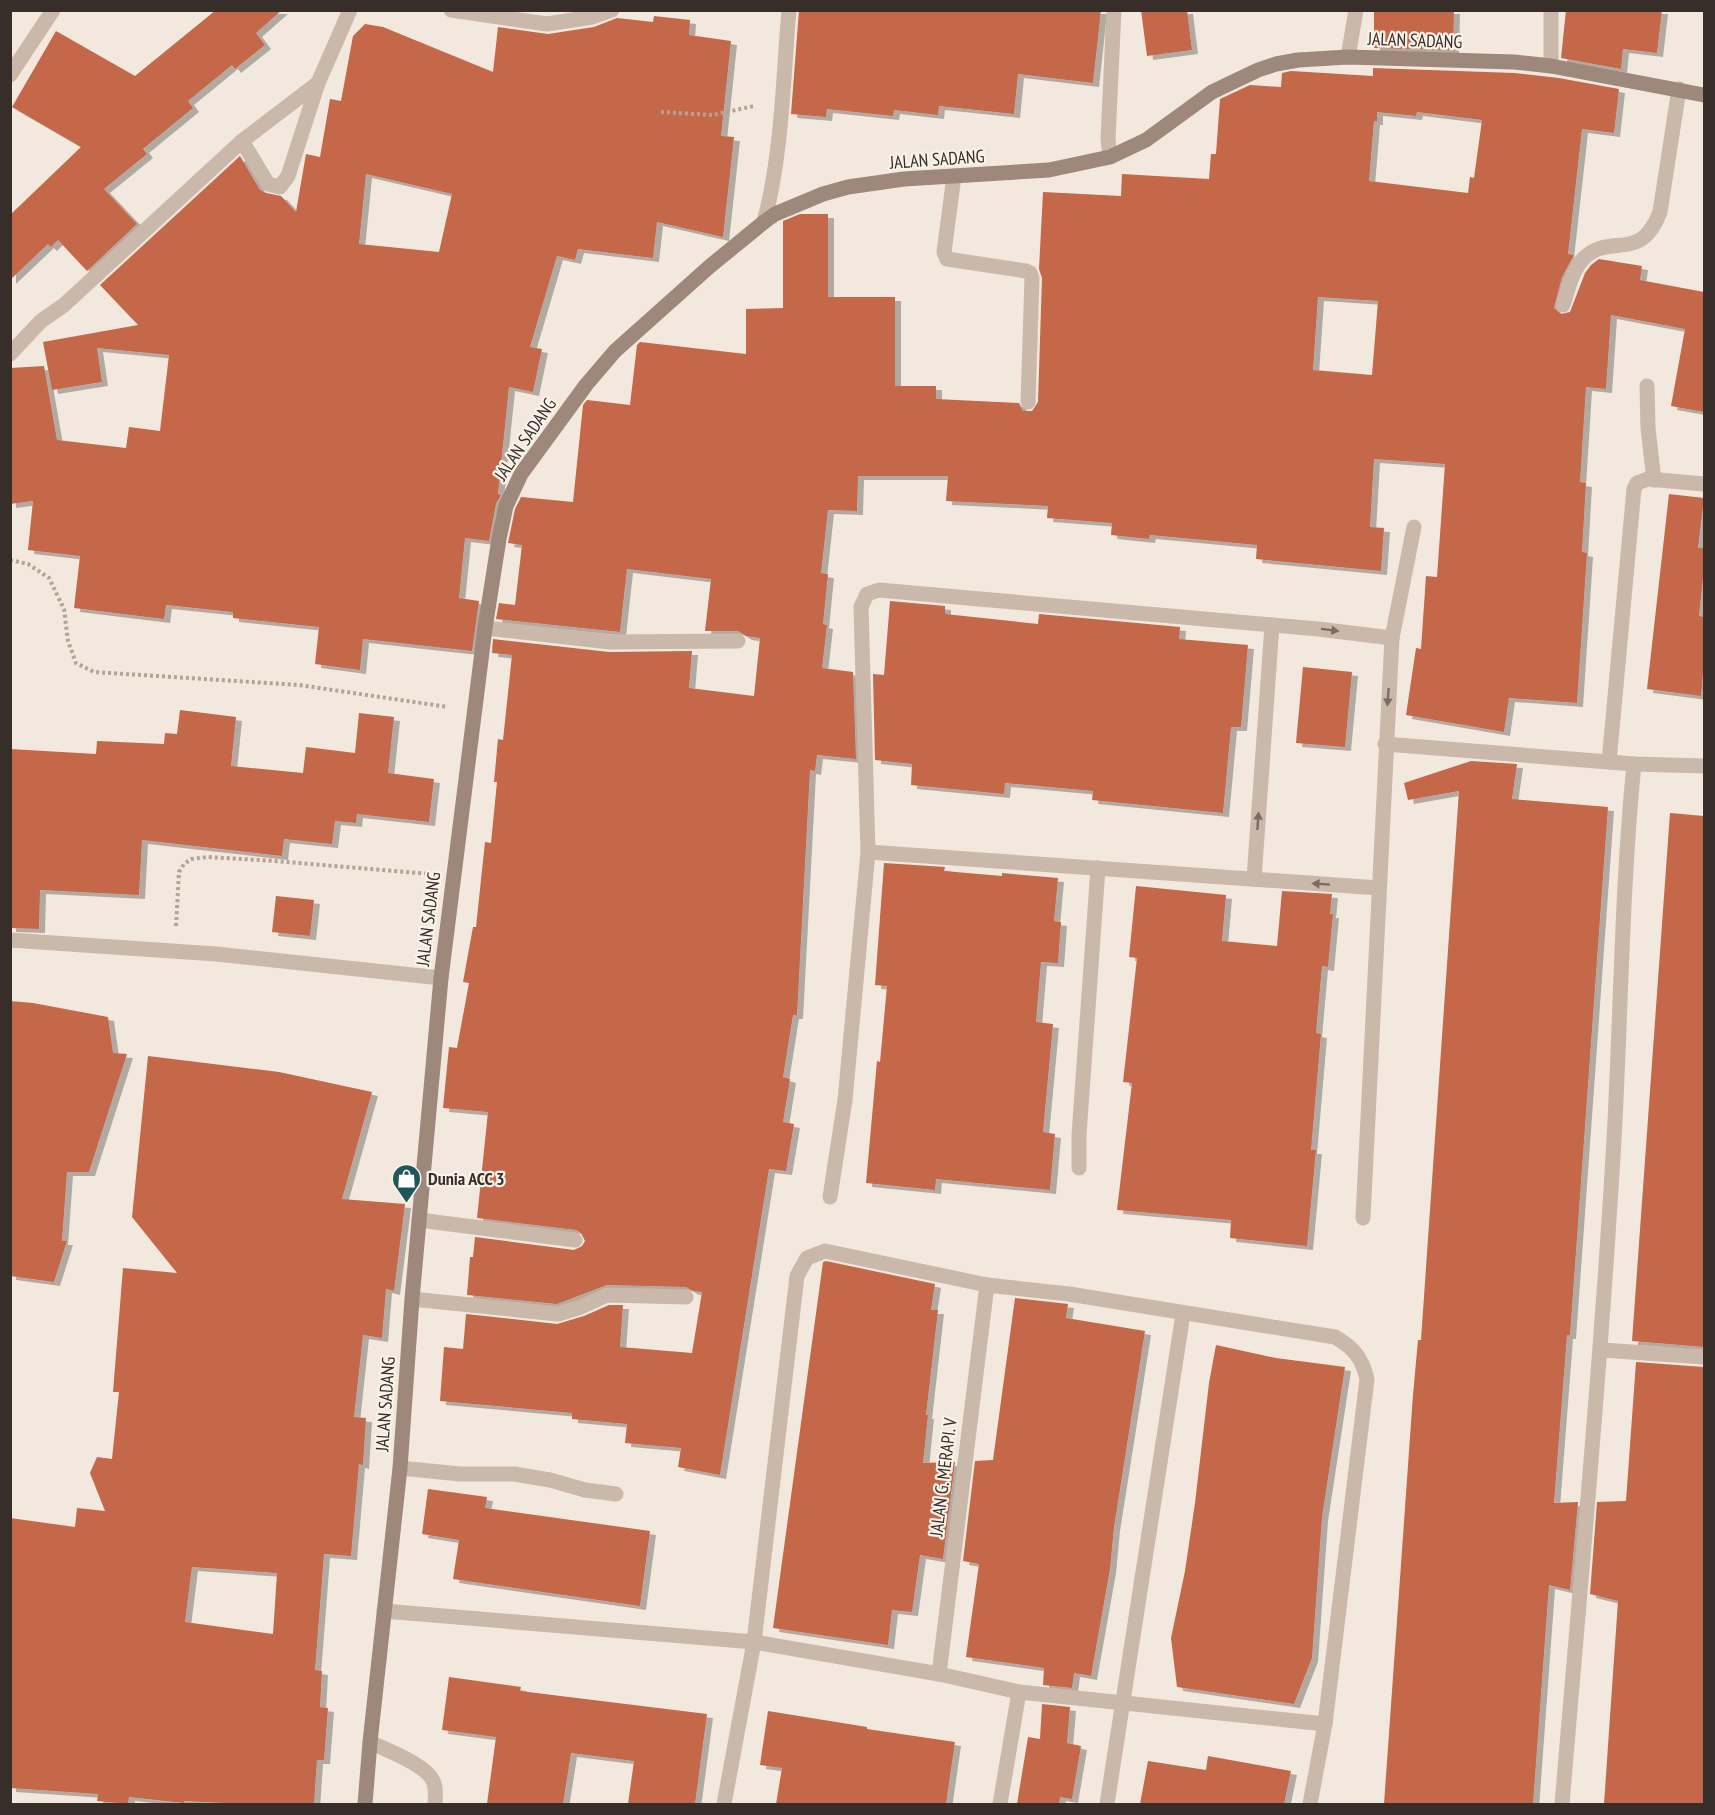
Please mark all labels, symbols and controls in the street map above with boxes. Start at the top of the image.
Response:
street label: JALAN SADANG [1366,27,1463,53]
street label: JALAN SADANG [888,144,985,174]
street label: JALAN SADANG [488,393,561,486]
one-way arrow [1321,626,1340,635]
one-way arrow [1384,687,1393,706]
one-way arrow [1254,811,1263,830]
street label: JALAN SADANG [411,870,445,968]
one-way arrow [1311,879,1330,889]
shop icon: Dunia ACC 3 [391,1162,423,1204]
place label: Dunia ACC 3 [428,1167,505,1190]
street label: JALAN SADANG [370,1356,400,1453]
street label: JALAN G. MERAPI. V [924,1416,962,1539]

